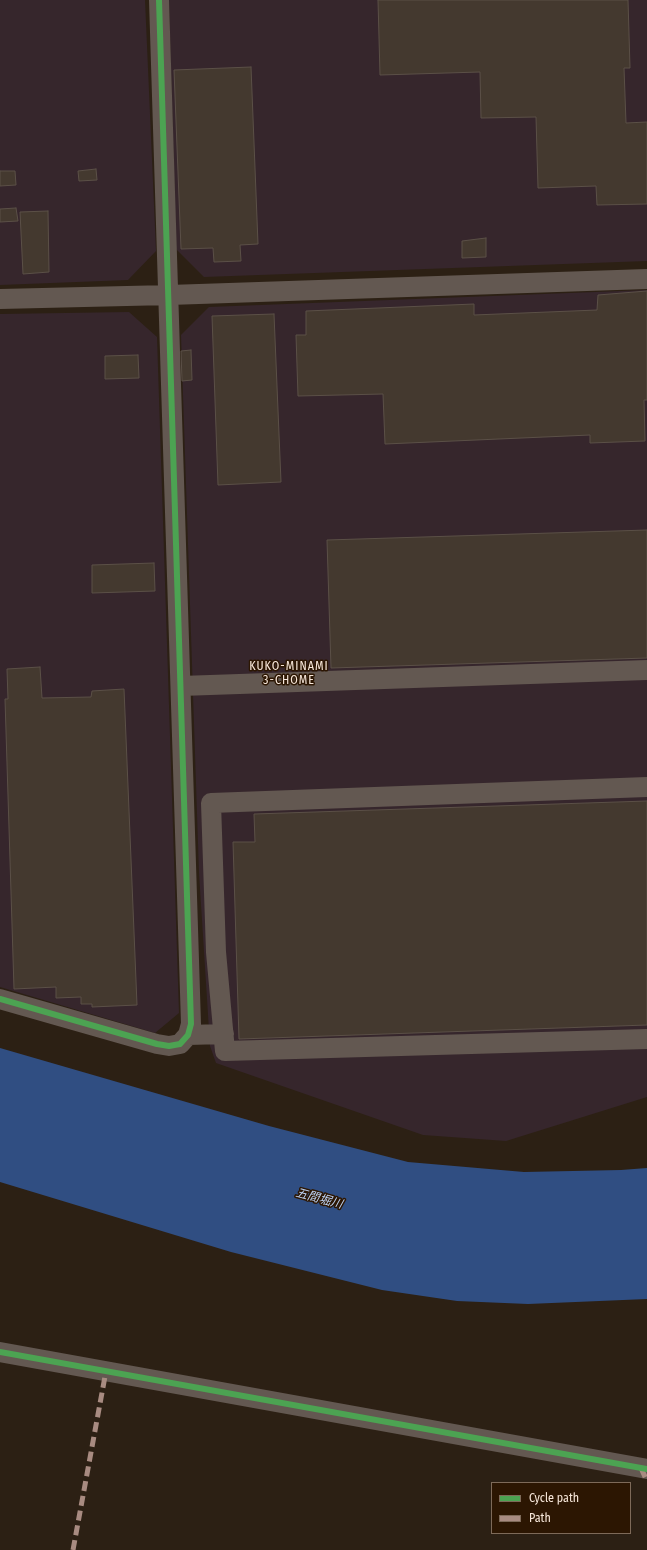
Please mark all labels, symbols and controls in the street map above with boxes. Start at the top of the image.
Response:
district label: KUKO-MINAMI 3-CHOME [249,660,329,688]
water label: 五間堀川 [294,1186,344,1212]
legend [491,1482,631,1534]
text: Cycle path [529,1491,579,1505]
text: Path [529,1511,551,1525]

